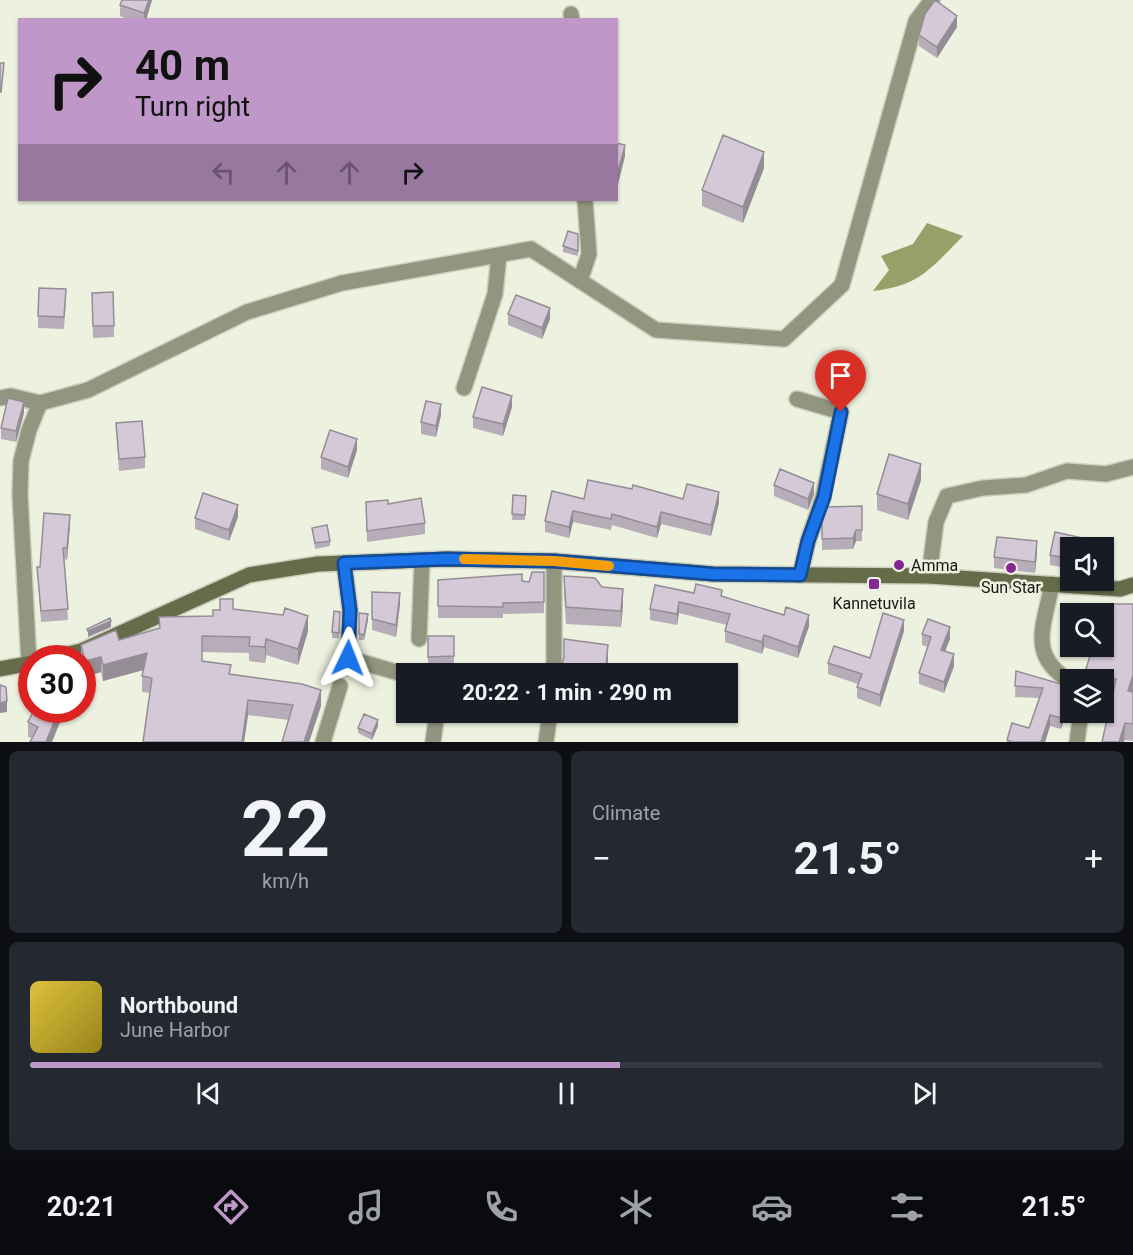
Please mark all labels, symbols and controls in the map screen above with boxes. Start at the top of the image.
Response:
text: 40 m [135,41,230,90]
icon: right [36,42,114,120]
text: Turn right [135,91,250,123]
icon: left [207,156,240,189]
icon: ahead [270,156,303,189]
icon: ahead [333,156,366,189]
icon: right [396,156,429,189]
pin [815,350,866,412]
icon: arrive [824,359,857,392]
map controls [1060,537,1114,723]
button: sound [1060,537,1114,591]
place label: Amma [911,556,958,575]
marker: Amma [892,558,906,572]
marker: Sun Star [1004,561,1018,575]
marker: Kannetuvila [867,577,881,591]
place label: Sun Star [981,578,1042,597]
place label: Kannetuvila [832,594,916,613]
button: search [1060,603,1114,657]
position arrow [316,626,380,690]
speed limit sign: 30 [18,645,96,723]
button: layers [1060,669,1114,723]
text: 20:22 · 1 min · 290 m [462,680,672,705]
text: 22 [241,784,330,875]
text: Climate [592,801,660,825]
text: 21.5° [794,832,902,885]
text: − [592,839,611,878]
text: + [1084,839,1103,878]
text: km/h [262,869,309,893]
text: Northbound [120,993,238,1018]
text: June Harbor [120,1018,230,1042]
icon: previous [192,1077,225,1110]
icon: pause [550,1077,583,1110]
icon: next [908,1077,941,1110]
icon: directions [210,1186,252,1228]
icon: music [345,1186,387,1228]
icon: phone [480,1186,522,1228]
icon: climate [615,1186,657,1228]
icon: car [751,1186,793,1228]
icon: filters [886,1186,928,1228]
text: 20:21 [47,1191,116,1223]
text: 21.5° [1021,1191,1086,1223]

